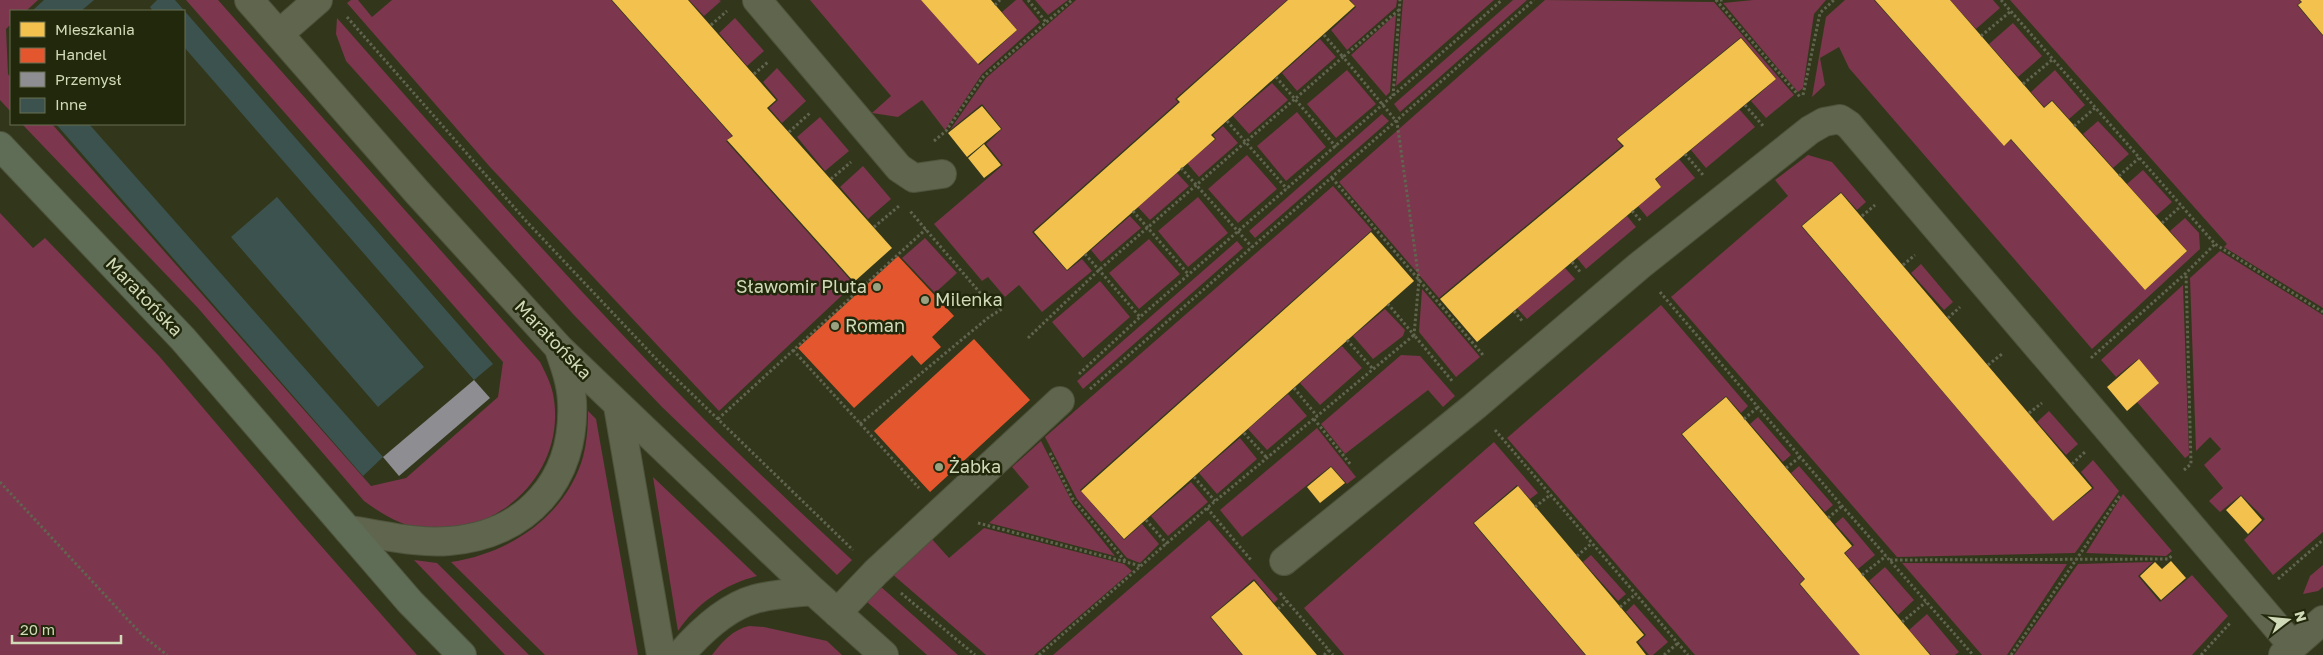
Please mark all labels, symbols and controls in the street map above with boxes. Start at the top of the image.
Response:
legend [10,10,185,125]
text: Mieszkania [55,20,135,38]
text: Handel [55,45,107,63]
text: Przemysł [55,70,122,88]
text: Inne [55,95,87,113]
street label: Maratońska [102,252,188,340]
place label: Sławomir Pluta [736,275,867,297]
marker: Sławomir Pluta [871,281,883,293]
place label: Milenka [935,288,1003,310]
marker: Milenka [919,294,931,306]
street label: Maratońska [511,295,597,383]
place label: Roman [845,314,905,336]
marker: Roman [829,320,841,332]
place label: Żabka [949,455,1001,477]
marker: Żabka [933,461,945,473]
north arrow [2263,595,2313,645]
text: N [2291,609,2311,624]
scale bar [12,612,121,644]
text: 20 m [20,620,55,638]

